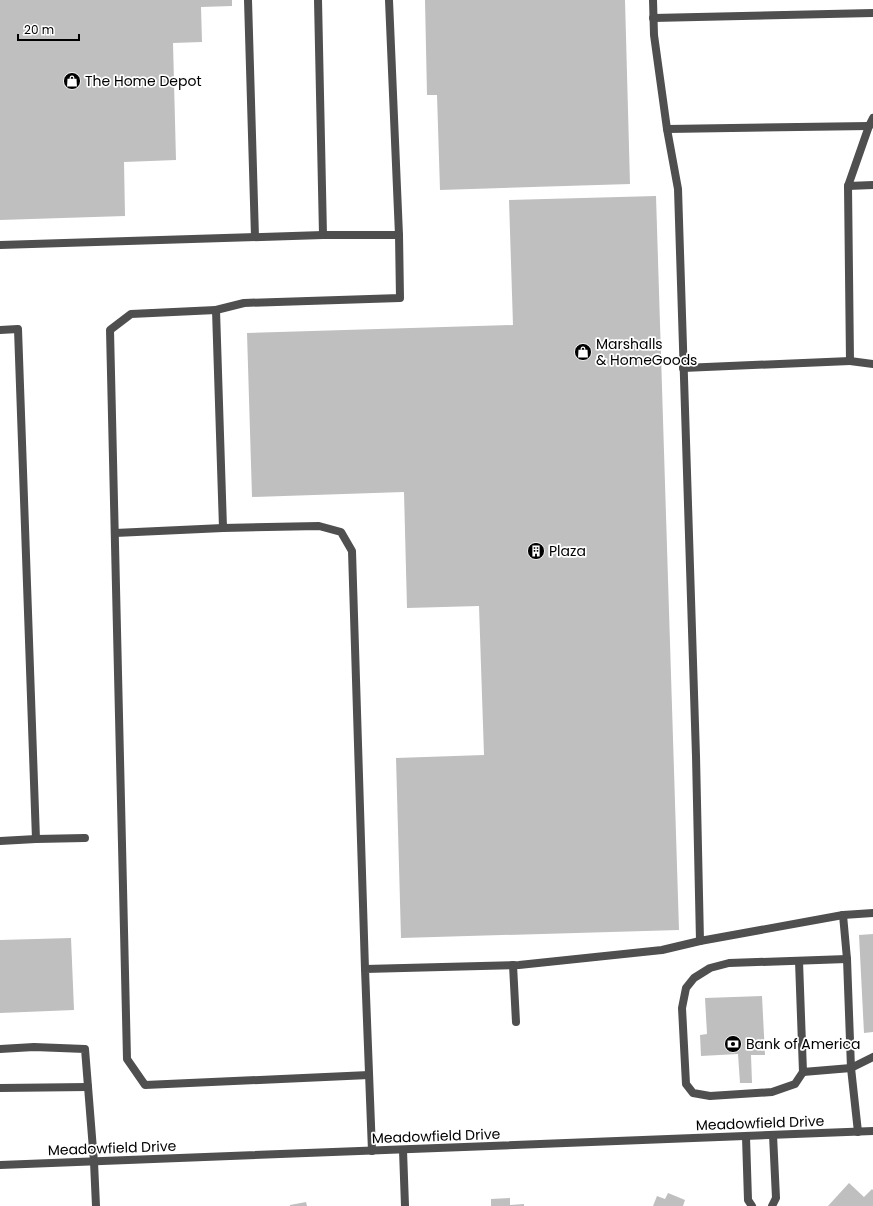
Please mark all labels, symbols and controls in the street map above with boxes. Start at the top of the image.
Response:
scale bar [18,16,79,42]
text: 20 m [24,21,54,38]
shop icon: The Home Depot [62,71,82,91]
place label: The Home Depot [85,71,202,91]
place label: Marshalls & HomeGoods [596,334,697,370]
shop icon: Marshalls & HomeGoods [573,342,593,362]
building icon: Plaza [526,541,546,561]
place label: Plaza [549,541,586,561]
bank icon: Bank of America [723,1034,743,1054]
place label: Bank of America [746,1034,860,1054]
street label: Meadowfield Drive [695,1111,825,1135]
street label: Meadowfield Drive [371,1124,501,1148]
street label: Meadowfield Drive [47,1136,177,1160]

